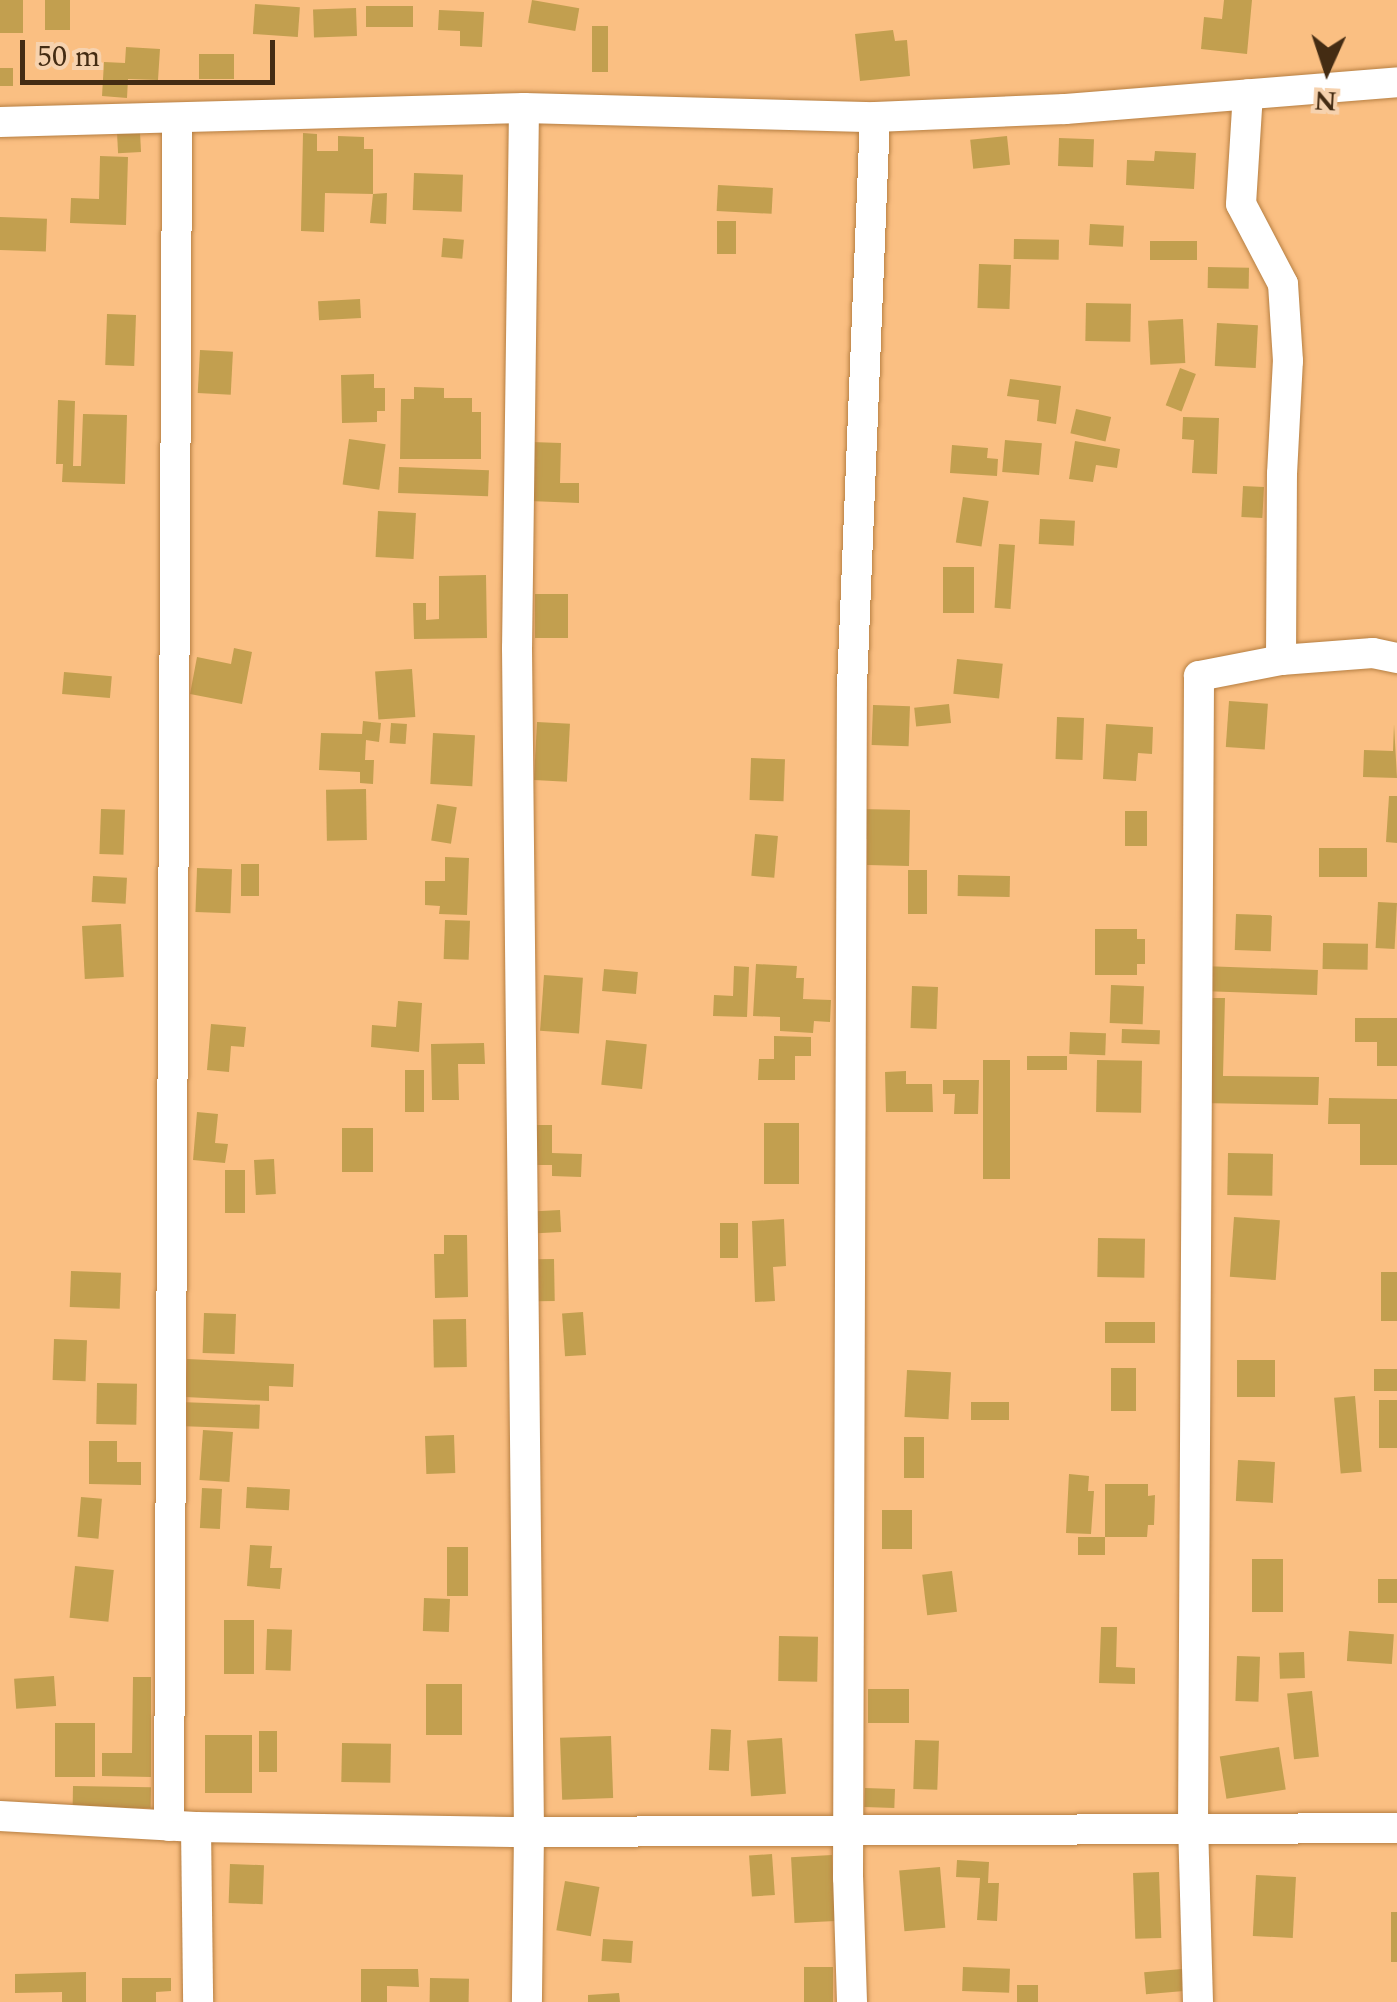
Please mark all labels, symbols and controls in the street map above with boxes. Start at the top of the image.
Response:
scale bar [25,20,280,82]
north arrow [1277,20,1377,120]
text: 50 m [37,34,100,80]
text: N [1313,78,1338,123]

